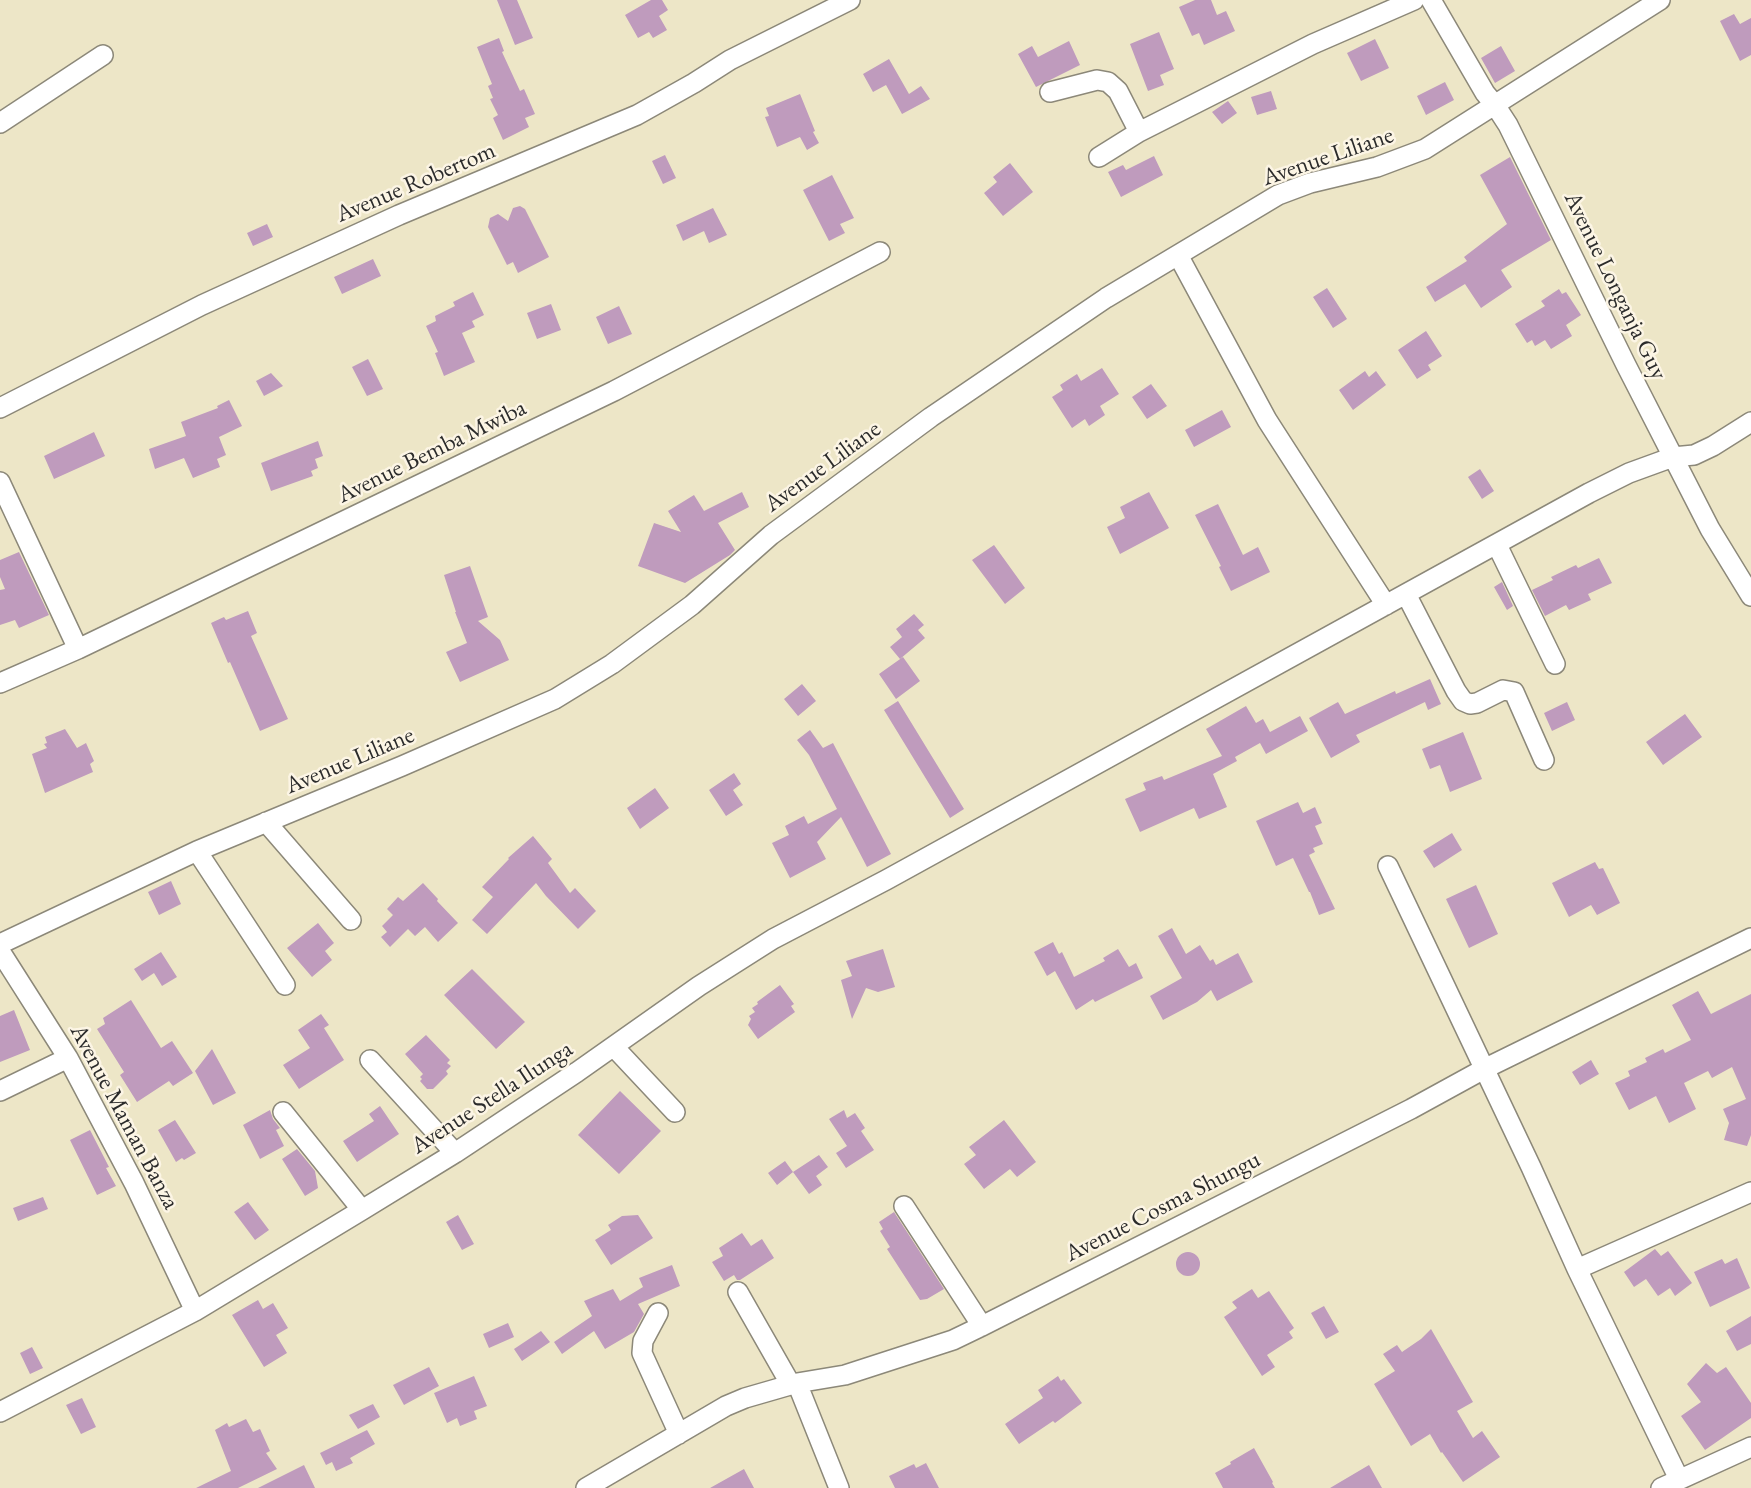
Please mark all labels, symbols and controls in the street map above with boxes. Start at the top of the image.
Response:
street label: Avenue Liliane [1259,121,1397,193]
street label: Avenue Robertom [332,136,500,230]
street label: Avenue Longanja Guy [1557,187,1673,385]
street label: Avenue Bemba Mwiba [333,394,531,510]
street label: Avenue Liliane [759,415,887,519]
street label: Avenue Liliane [281,721,419,801]
street label: Avenue Maman Banza [63,1020,185,1214]
street label: Avenue Stella Ilunga [406,1035,578,1161]
street label: Avenue Cosma Shungu [1061,1145,1265,1269]

